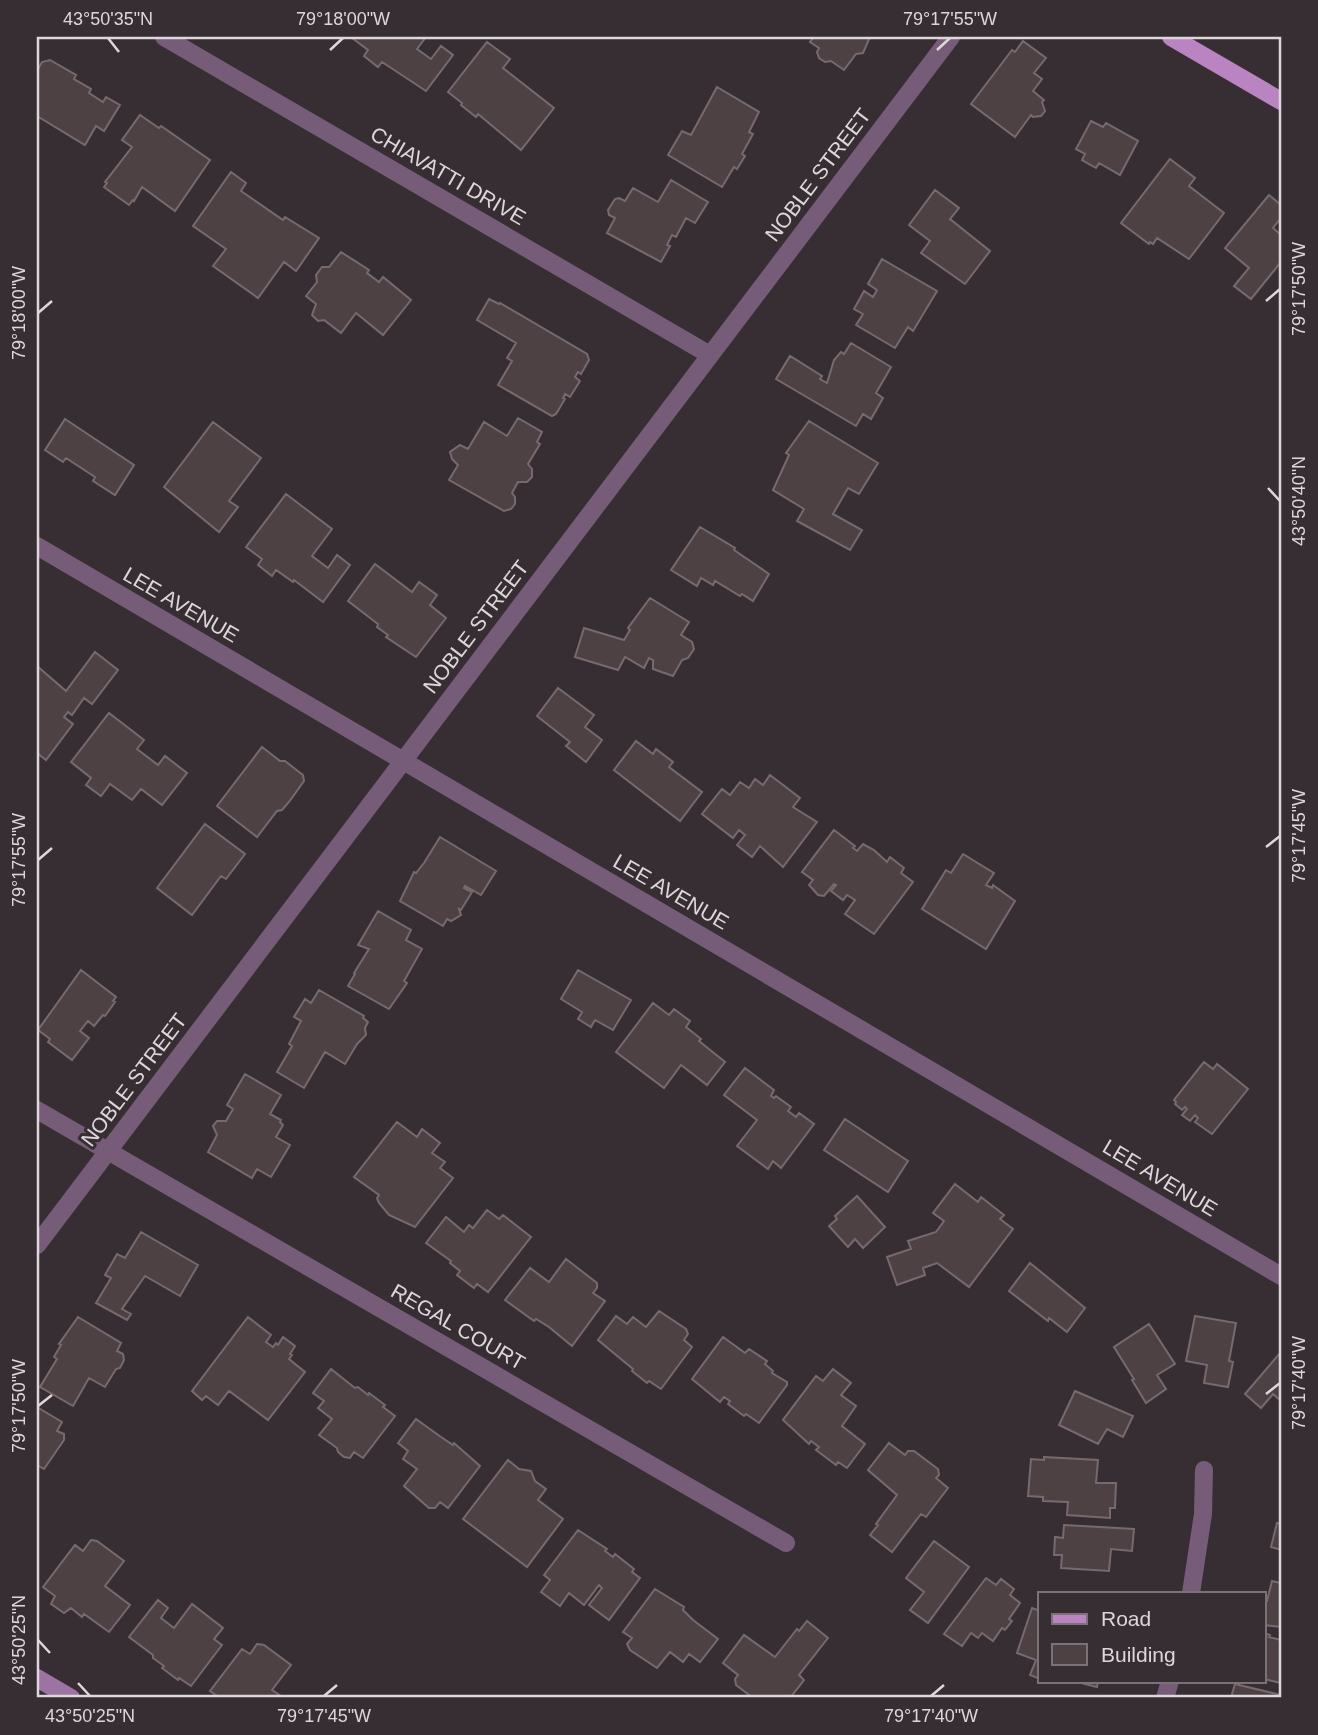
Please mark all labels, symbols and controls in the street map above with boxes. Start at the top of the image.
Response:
text: 43°50'35"N [63,9,153,29]
text: 79°18'00"W [296,9,390,29]
text: 79°17'55"W [903,9,997,29]
street label: NOBLE STREET [760,104,875,245]
street label: CHIAVATTI DRIVE [367,122,530,229]
text: 79°17'50"W [1289,242,1309,336]
text: 79°18'00"W [9,266,29,360]
text: 43°50'40"N [1289,456,1309,546]
street label: NOBLE STREET [418,556,533,697]
street label: LEE AVENUE [120,562,243,647]
text: 79°17'45"W [1289,789,1309,883]
text: 79°17'55"W [9,813,29,907]
street label: LEE AVENUE [610,849,733,934]
street label: NOBLE STREET [76,1009,191,1150]
street label: LEE AVENUE [1099,1134,1222,1221]
street label: REGAL COURT [387,1279,529,1374]
text: 79°17'40"W [1289,1336,1309,1430]
text: 79°17'50"W [9,1359,29,1453]
legend [1038,1592,1266,1682]
text: 43°50'25"N [9,1595,29,1685]
text: Road [1101,1607,1151,1630]
text: Building [1101,1643,1176,1666]
text: 43°50'25"N [45,1706,135,1726]
text: 79°17'45"W [277,1706,371,1726]
text: 79°17'40"W [884,1706,978,1726]

